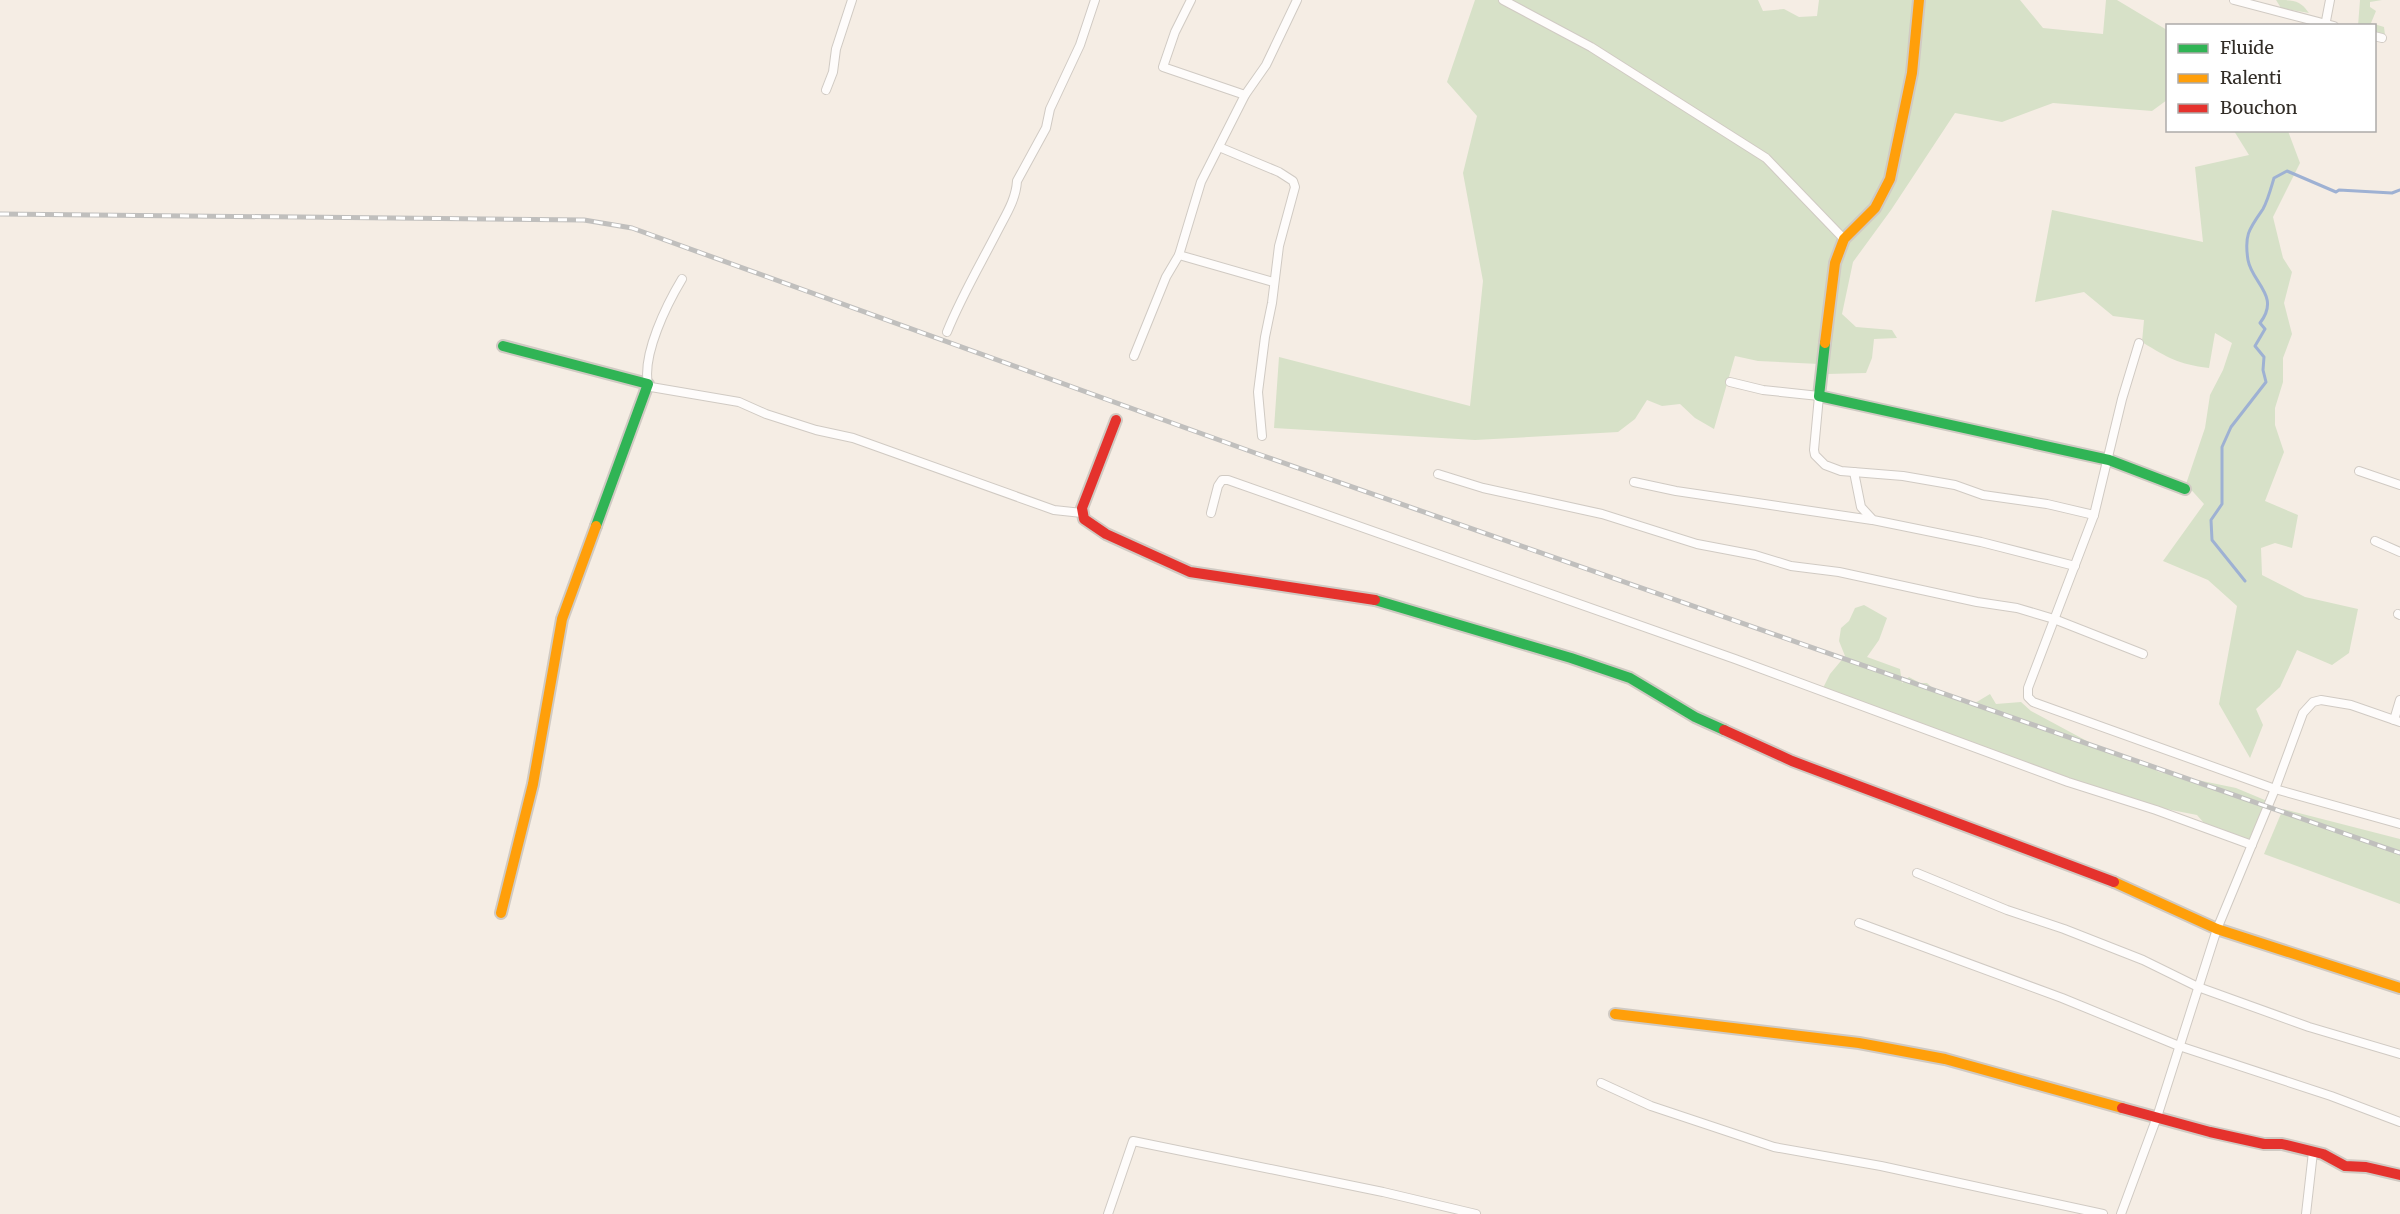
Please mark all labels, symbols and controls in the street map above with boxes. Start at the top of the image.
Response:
legend [2166,24,2376,132]
text: Fluide [2220,36,2274,59]
text: Ralenti [2220,66,2282,89]
text: Bouchon [2220,96,2297,119]

